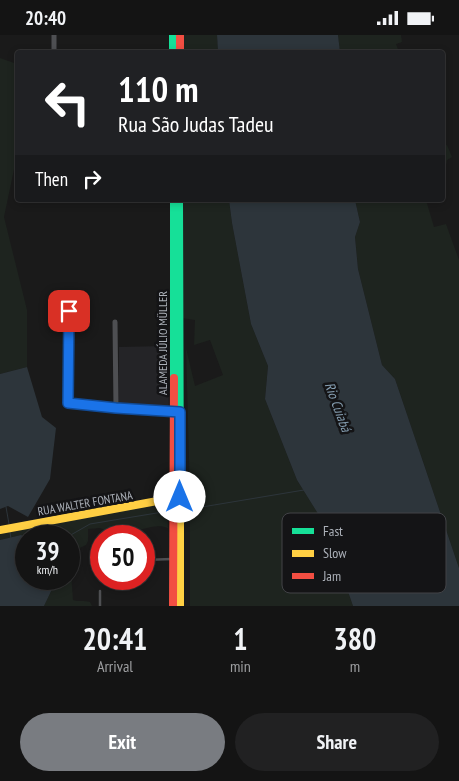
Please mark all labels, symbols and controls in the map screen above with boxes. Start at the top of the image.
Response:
text: 20:40 [25,6,66,30]
text: 110 m [118,66,199,112]
icon: left [35,70,100,135]
text: Rua São Judas Tadeu [118,110,274,138]
icon: right [78,165,106,193]
text: Then [35,167,68,191]
pin [48,290,90,332]
street label: ALAMEDA JÚLIO MÜLLER [155,291,170,395]
icon: arrive [55,297,83,325]
water label: Rio Cuiabá [321,380,356,436]
position arrow [153,470,205,522]
street label: RUA WALTER FONTANA [36,487,134,519]
legend [282,513,446,593]
text: Fast [323,522,343,540]
speed limit sign: 50 [90,525,155,590]
text: 39 [36,535,59,567]
text: Slow [323,544,347,562]
text: km/h [37,562,58,577]
text: Jam [322,567,341,585]
text: 20:41 [83,619,147,658]
text: 1 [233,619,248,658]
text: 380 [333,619,376,658]
text: Arrival [97,656,133,676]
text: min [230,656,251,676]
text: m [350,656,360,676]
button: Exit [20,713,225,771]
button: Share [235,713,439,771]

